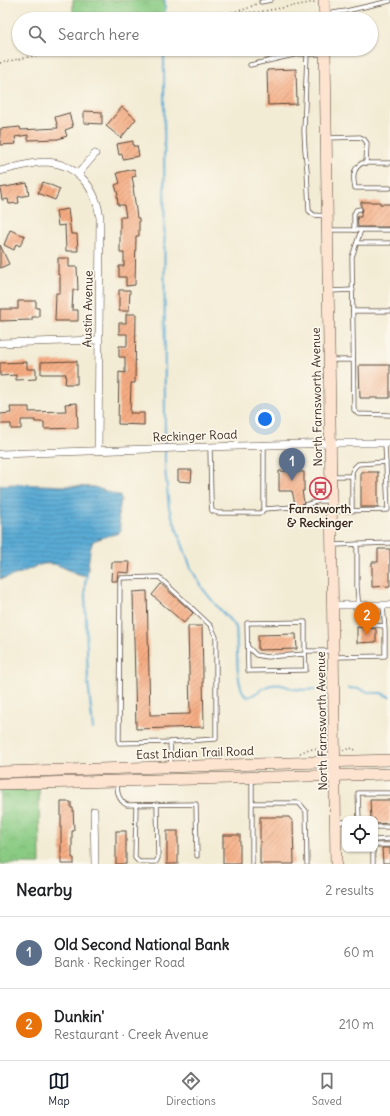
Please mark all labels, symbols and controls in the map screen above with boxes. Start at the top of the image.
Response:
search box [12,12,378,56]
icon: search [26,23,48,45]
text: Search here [58,25,139,44]
street label: Austin Avenue [79,270,96,348]
street label: North Farnsworth Avenue [308,327,325,467]
your location [255,409,275,429]
street label: Reckinger Road [152,427,238,444]
pin: 1 [279,448,305,481]
bus stop icon: Farnsworth & Reckinger [307,475,333,501]
place label: Farnsworth & Reckinger [287,501,353,531]
pin: 2 [354,602,380,635]
street label: North Farnsworth Avenue [313,651,330,791]
street label: East Indian Trail Road [136,743,254,762]
map controls [342,816,378,852]
button: locate [342,816,378,852]
text: Nearby [16,879,72,901]
text: 2 results [325,882,374,899]
text: Old Second National Bank [54,935,229,954]
text: 1 [26,944,32,961]
text: 60 m [343,944,374,961]
text: Bank · Reckinger Road [54,954,185,971]
text: Dunkin' [54,1007,104,1026]
text: 2 [25,1016,33,1033]
text: 210 m [339,1016,374,1033]
text: Restaurant · Creek Avenue [54,1026,208,1043]
tab: Map [48,1070,70,1108]
tab: Directions [166,1070,216,1108]
tab: Saved [312,1070,342,1108]

